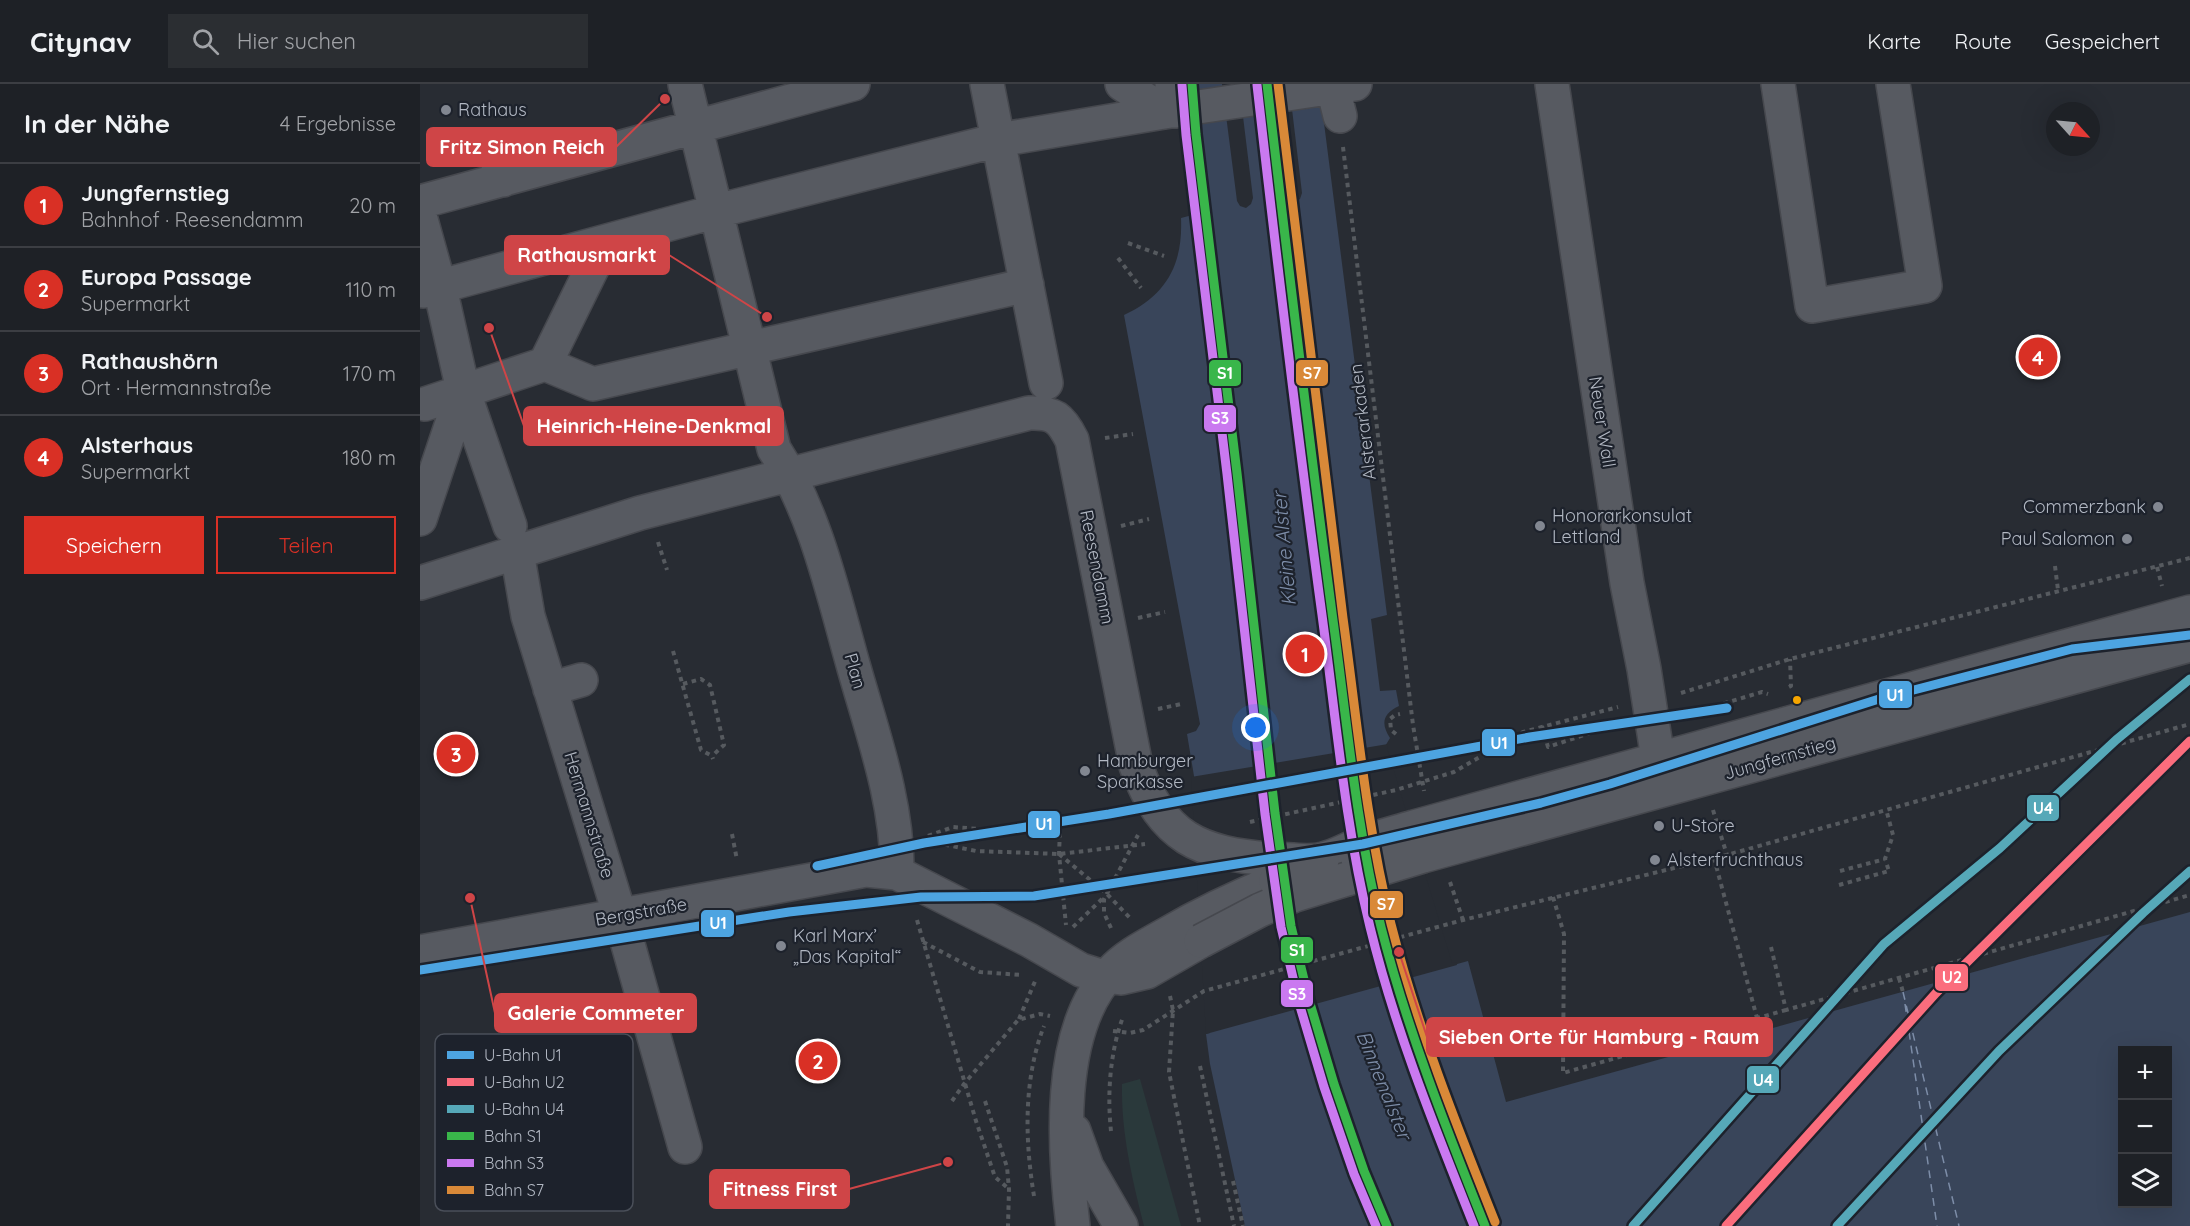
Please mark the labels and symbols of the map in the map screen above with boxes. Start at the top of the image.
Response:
place label: Rathaus [458,98,527,121]
north arrow [2046,102,2100,156]
marker: Rathaus [439,103,453,117]
callout: Fritz Simon Reich [427,128,616,166]
text: Fritz Simon Reich [439,134,605,159]
callout: Rathausmarkt [505,236,669,274]
text: Rathausmarkt [517,242,657,267]
pin: 4 [2018,334,2058,380]
line badge: S1 [1208,359,1242,387]
line badge: S7 [1295,359,1329,387]
text: S1 [1217,363,1233,383]
text: S7 [1303,363,1321,383]
street label: Alsterarkaden [1344,363,1381,481]
street label: Neuer Wall [1584,375,1621,469]
line badge: S3 [1203,404,1237,433]
callout: Heinrich-Heine-Denkmal [524,407,783,445]
text: S3 [1211,408,1229,428]
text: Heinrich-Heine-Denkmal [537,413,771,438]
water label: Kleine Alster [1266,489,1301,607]
place label: Commerzbank [2023,495,2146,518]
marker: Commerzbank [2151,500,2165,514]
place label: Honorarkonsulat Lettland [1552,504,1692,548]
street label: Reesendamm [1075,508,1120,626]
marker: Honorarkonsulat Lettland [1533,519,1547,533]
place label: Paul Salomon [2001,527,2115,550]
marker: Paul Salomon [2120,532,2134,546]
pin: 1 [1286,632,1324,676]
street label: Plan [839,650,872,691]
line badge: U1 [1878,680,1913,709]
text: U1 [1886,685,1904,705]
unlabelled marker [1791,694,1803,706]
your location [1241,713,1270,742]
line badge: U1 [1481,728,1516,757]
street label: Jungfernstieg [1721,731,1838,784]
pin: 3 [436,732,476,776]
text: U1 [1490,733,1508,753]
street label: Hermannstraße [559,749,620,881]
place label: Hamburger Sparkasse [1097,749,1193,793]
marker: Hamburger Sparkasse [1078,764,1092,778]
line badge: U4 [2026,794,2060,822]
text: U4 [2033,798,2054,818]
line badge: U1 [1027,810,1061,839]
text: U1 [1035,814,1053,834]
place label: U-Store [1671,814,1735,837]
marker: U-Store [1652,819,1666,833]
place label: Alsterfruchthaus [1667,848,1803,871]
marker: Alsterfruchthaus [1648,853,1662,867]
line badge: S7 [1369,890,1404,919]
street label: Bergstraße [593,892,689,931]
text: S7 [1377,894,1395,914]
line badge: U1 [700,909,735,938]
text: U1 [709,913,727,933]
place label: Karl Marx’ „Das Kapital“ [793,924,901,968]
line badge: S1 [1280,936,1314,964]
marker: Karl Marx’ „Das Kapital“ [774,939,788,953]
text: S1 [1289,940,1305,960]
line badge: U2 [1934,963,1969,992]
text: U2 [1942,967,1962,987]
line badge: S3 [1280,979,1314,1008]
text: S3 [1288,984,1306,1004]
callout: Galerie Commeter [495,994,696,1032]
text: Galerie Commeter [508,1000,685,1025]
callout: Sieben Orte für Hamburg - Raum [1427,1018,1772,1056]
text: Sieben Orte für Hamburg - Raum [1439,1024,1759,1049]
water label: Binnenalster [1351,1027,1418,1145]
legend [435,1034,633,1211]
pin: 2 [798,1038,838,1084]
text: U-Bahn U1 [484,1045,562,1065]
line badge: U4 [1746,1065,1780,1094]
text: U4 [1753,1070,1774,1090]
text: U-Bahn U2 [484,1072,565,1092]
text: U-Bahn U4 [484,1099,564,1119]
text: Bahn S1 [484,1126,542,1146]
text: Bahn S3 [484,1153,544,1173]
callout: Fitness First [710,1170,849,1208]
text: Fitness First [722,1176,838,1201]
text: Bahn S7 [484,1180,544,1200]

